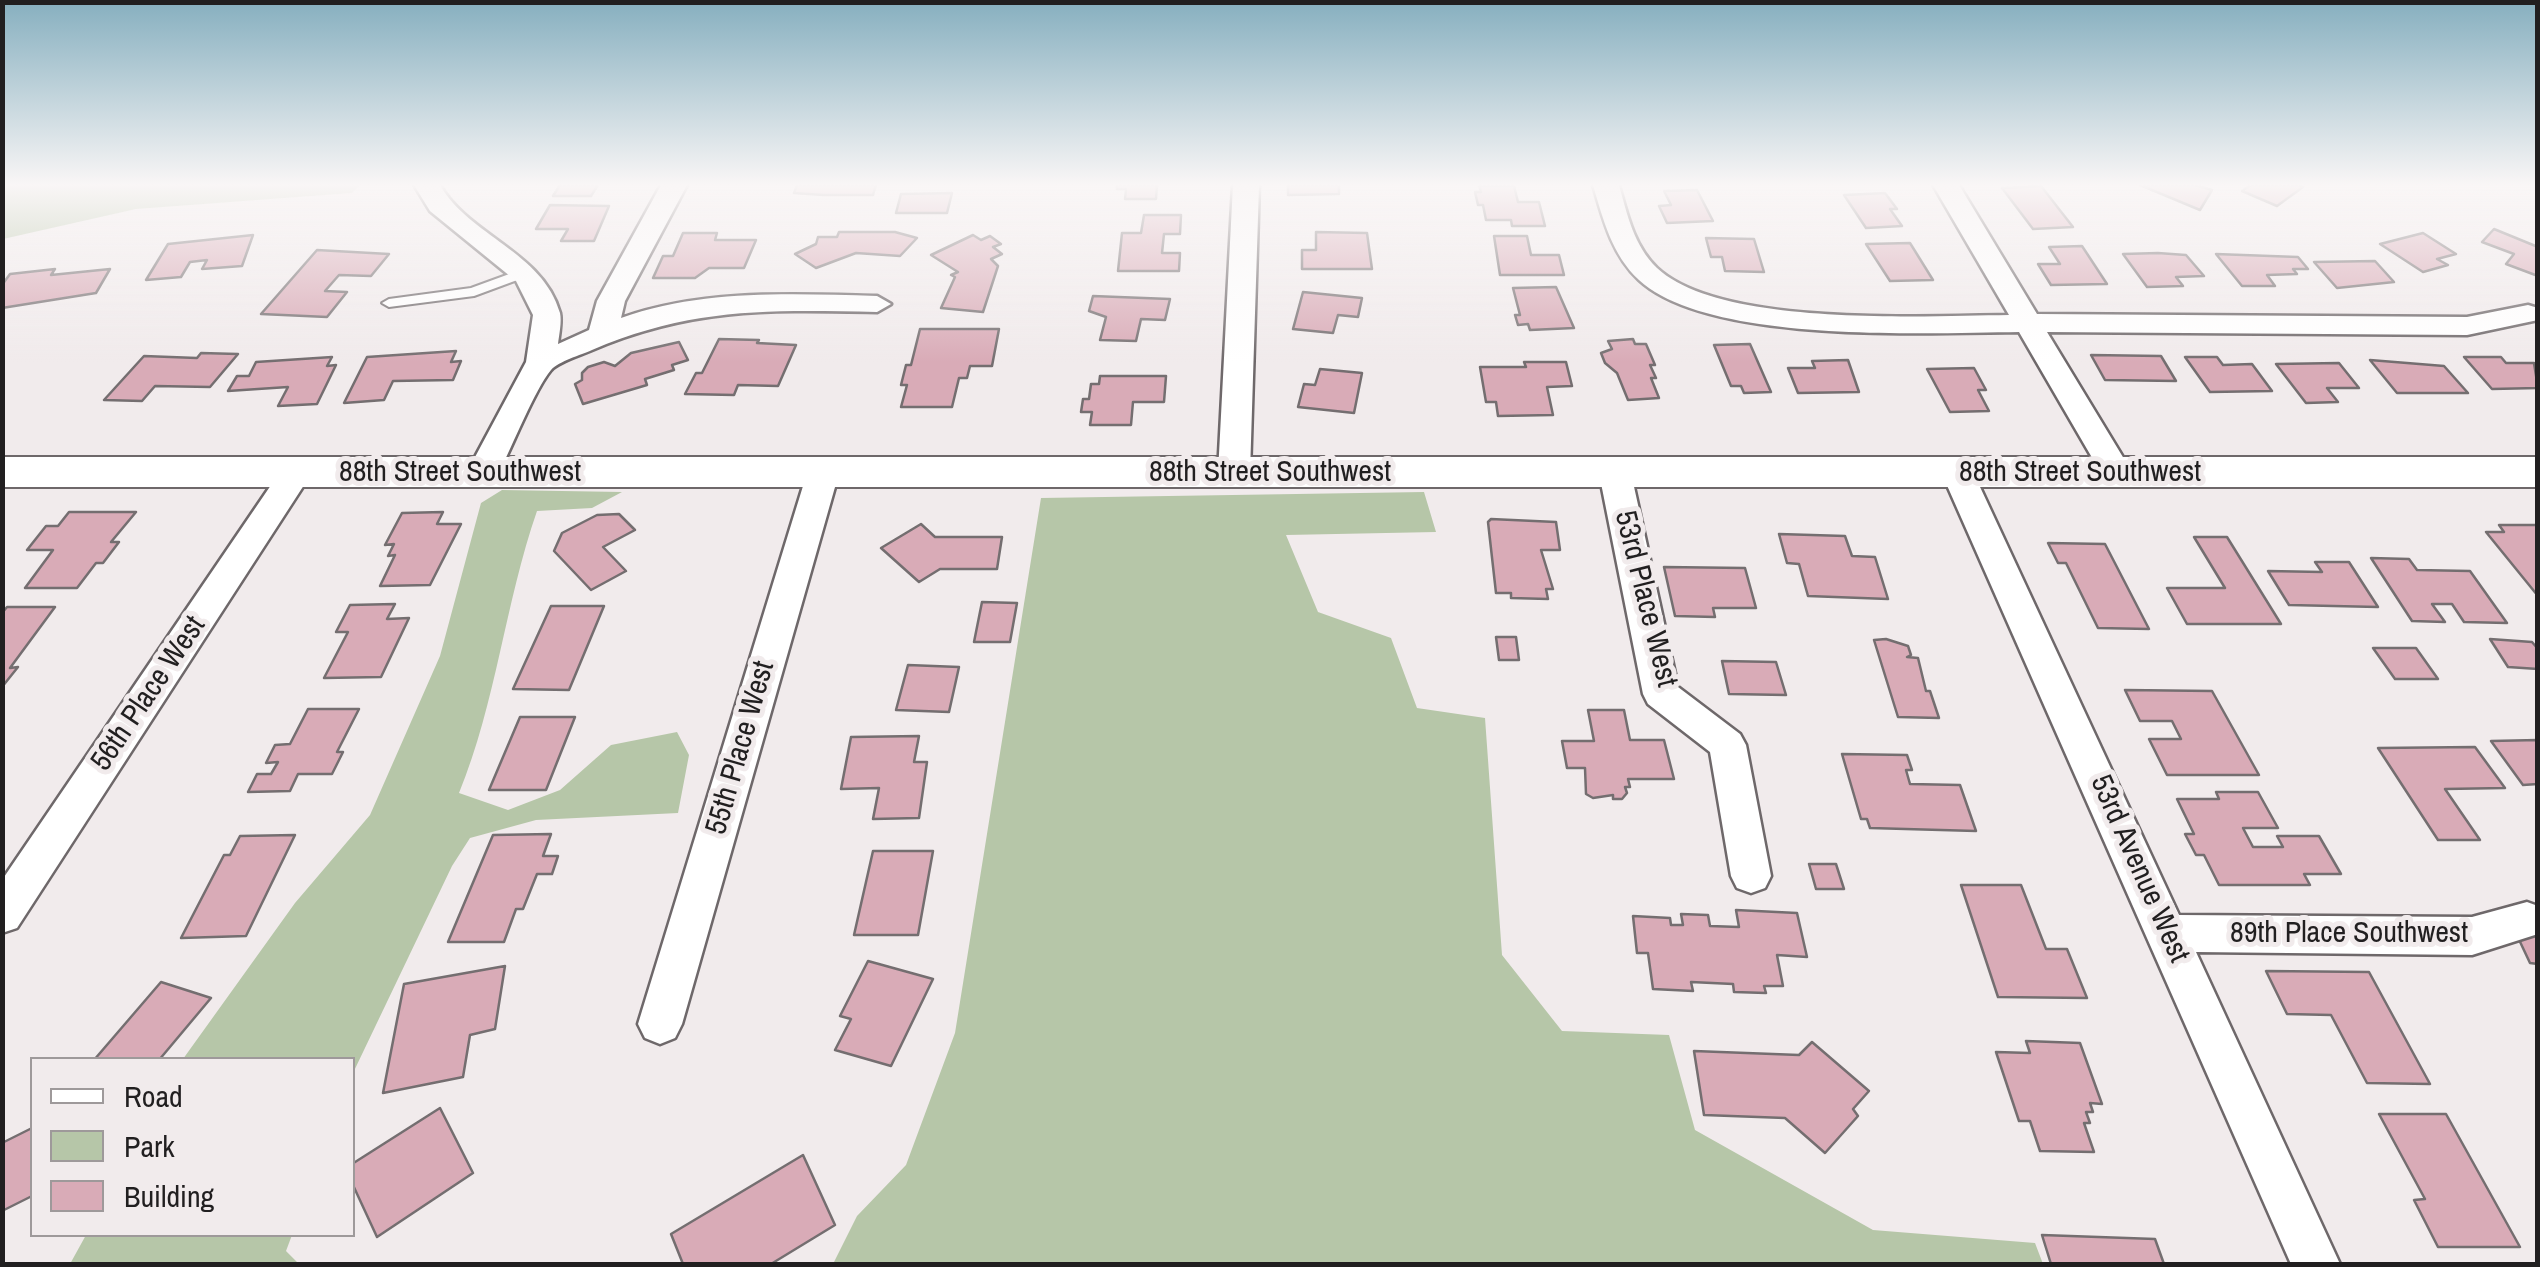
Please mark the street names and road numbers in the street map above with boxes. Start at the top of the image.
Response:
street label: 88th Street Southwest [339,455,581,491]
street label: 88th Street Southwest [1149,455,1391,491]
street label: 88th Street Southwest [1959,455,2201,491]
street label: 53rd Place West [1606,507,1684,691]
street label: 56th Place West [84,610,214,778]
street label: 55th Place West [699,657,783,839]
street label: 53rd Avenue West [2082,770,2196,968]
street label: 89th Place Southwest [2230,916,2468,952]

